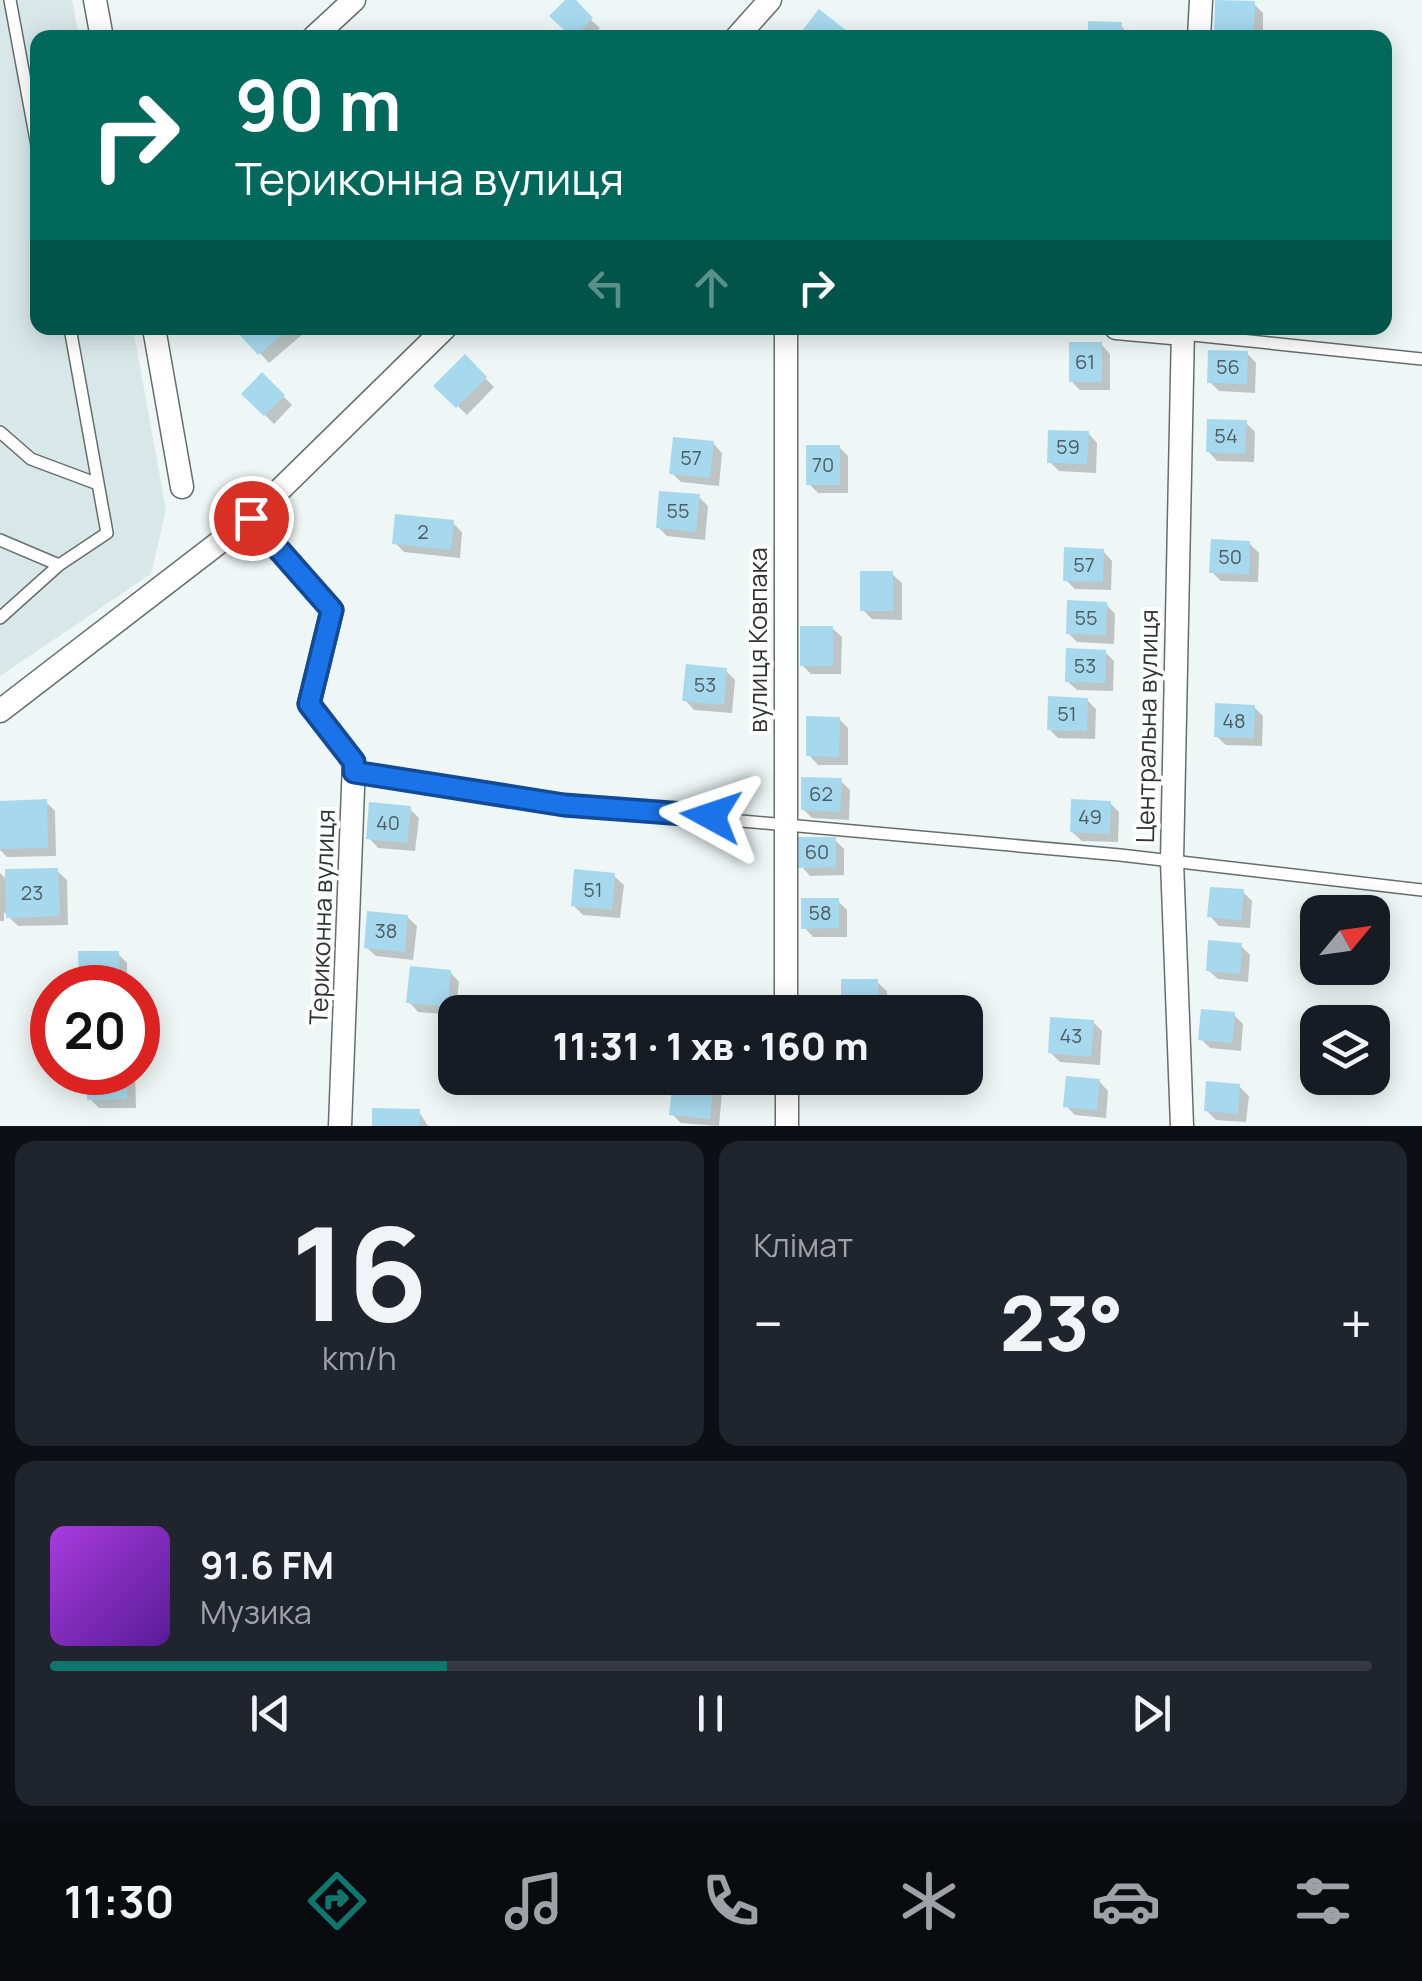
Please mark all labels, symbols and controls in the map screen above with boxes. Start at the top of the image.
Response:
text: 90 m [235,56,402,152]
icon: right [70,70,200,200]
text: Териконна вулиця [235,147,624,209]
icon: left [579,260,634,315]
icon: ahead [684,260,739,315]
icon: right [789,260,844,315]
house number: 61 [1075,348,1095,375]
house number: 56 [1216,353,1240,380]
house number: 54 [1214,422,1238,449]
house number: 59 [1056,433,1080,460]
house number: 57 [680,444,702,471]
house number: 70 [812,451,834,478]
pin [209,476,294,561]
icon: arrive [224,491,279,546]
house number: 55 [666,497,690,524]
house number: 2 [417,518,429,545]
house number: 50 [1218,543,1242,570]
street label: вулиця Ковпака [740,547,775,733]
house number: 57 [1073,551,1095,578]
house number: 55 [1074,604,1098,631]
street label: Центральна вулиця [1127,609,1166,843]
house number: 53 [1074,652,1096,679]
house number: 53 [694,671,716,698]
house number: 51 [1057,700,1077,727]
house number: 48 [1222,707,1246,734]
position arrow [659,764,763,868]
house number: 62 [809,780,833,807]
house number: 49 [1078,803,1102,830]
street label: Териконна вулиця [300,808,343,1026]
house number: 40 [376,809,400,836]
house number: 60 [805,838,829,865]
house number: 51 [583,876,603,903]
house number: 23 [21,879,43,906]
north arrow [1300,895,1390,985]
map controls [1300,895,1390,1095]
house number: 58 [808,899,832,926]
house number: 38 [375,917,397,944]
speed limit sign: 20 [30,965,160,1095]
button: layers [1300,1005,1390,1095]
text: 11:31 · 1 хв · 160 m [552,1019,869,1071]
house number: 43 [1060,1022,1082,1049]
text: 16 [290,1182,428,1360]
text: Клімат [754,1223,853,1267]
text: 23° [1000,1271,1123,1374]
text: − [754,1285,783,1361]
text: + [1340,1285,1372,1361]
text: km/h [322,1336,396,1380]
text: 91.6 FM [200,1538,334,1590]
text: Музика [200,1590,312,1634]
icon: previous [243,1686,298,1741]
icon: pause [683,1686,738,1741]
icon: next [1124,1686,1179,1741]
icon: directions [302,1866,372,1936]
icon: music [499,1866,569,1936]
icon: phone [696,1866,766,1936]
icon: climate [894,1866,964,1936]
icon: car [1091,1866,1161,1936]
icon: filters [1288,1866,1358,1936]
text: 11:30 [64,1870,174,1932]

